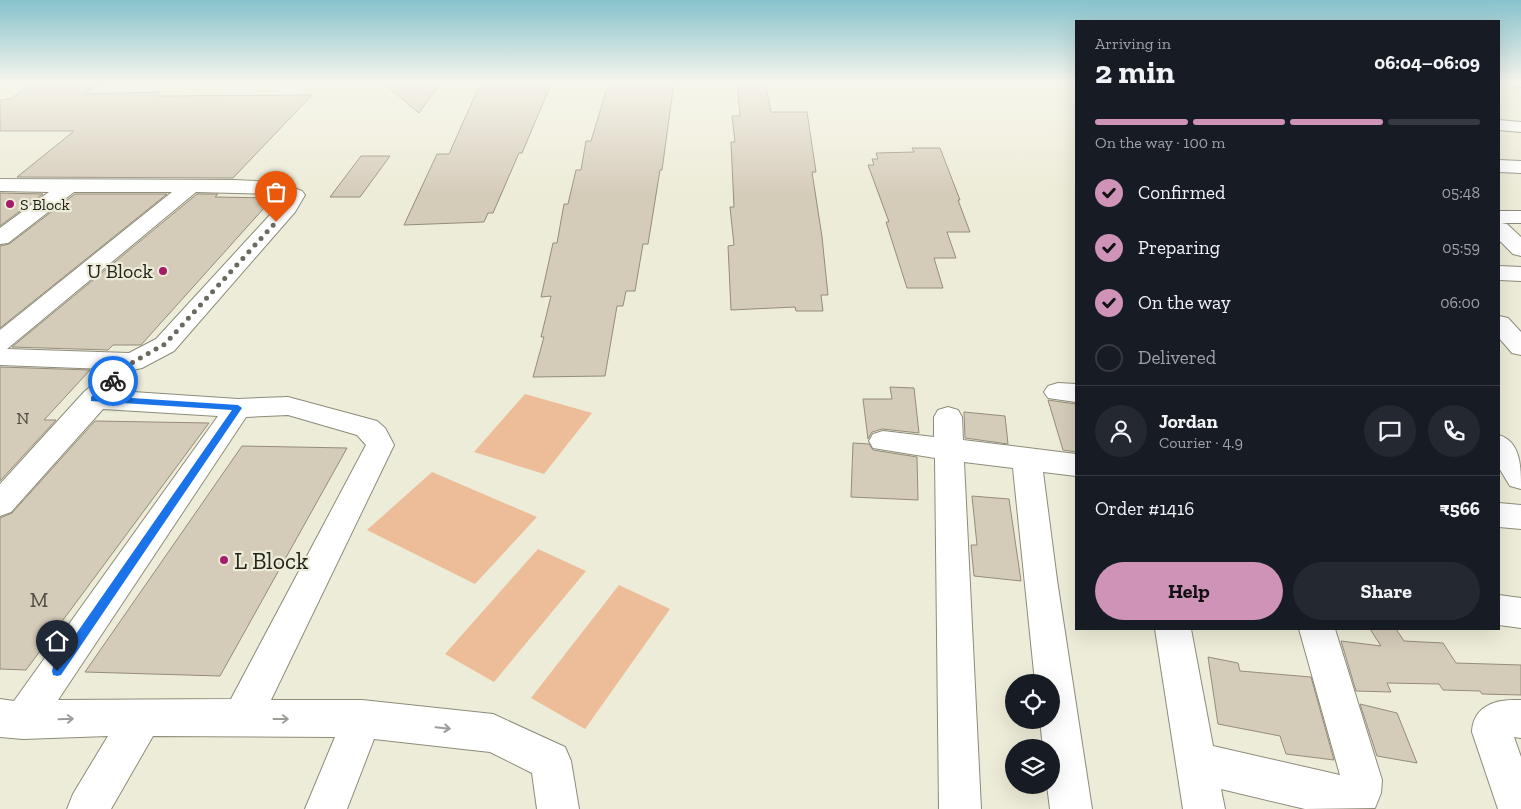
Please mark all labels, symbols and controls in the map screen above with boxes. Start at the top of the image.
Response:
text: Arriving in [1095,34,1171,53]
text: 06:04–06:09 [1374,51,1480,74]
text: 2 min [1095,53,1175,91]
text: On the way · 100 m [1095,133,1225,152]
pin [255,171,297,222]
icon: bag [262,178,290,206]
icon: check [1095,179,1123,207]
text: Confirmed [1138,181,1225,204]
text: 05:48 [1442,183,1480,202]
place label: S Block [20,195,71,214]
marker: S Block [4,198,16,210]
icon: check [1095,234,1123,262]
text: Preparing [1138,236,1220,259]
text: 05:59 [1442,238,1480,257]
place label: U Block [87,259,154,283]
marker: U Block [157,265,169,277]
icon: check [1095,289,1123,317]
text: On the way [1138,291,1231,314]
text: 06:00 [1440,293,1480,312]
text: Delivered [1138,346,1216,369]
courier [88,356,138,406]
icon: bike [99,367,127,395]
button: person [1095,405,1147,457]
button: chat [1364,405,1416,457]
button: phone [1428,405,1480,457]
house number: N [16,407,30,429]
text: Jordan [1159,410,1218,433]
text: Courier · 4.9 [1159,433,1243,452]
text: Order #1416 [1095,497,1194,520]
text: ₹566 [1439,497,1480,520]
place label: L Block [234,546,309,575]
marker: L Block [218,554,230,566]
button: Help [1095,562,1283,620]
button: Share [1293,562,1480,620]
house number: M [30,587,48,612]
pin [36,620,78,671]
icon: home [43,627,71,655]
map controls [1005,674,1060,794]
button: locate [1005,674,1060,729]
one-way arrow [58,714,74,724]
one-way arrow [272,714,289,724]
one-way arrow [435,723,451,732]
button: layers [1005,739,1060,794]

